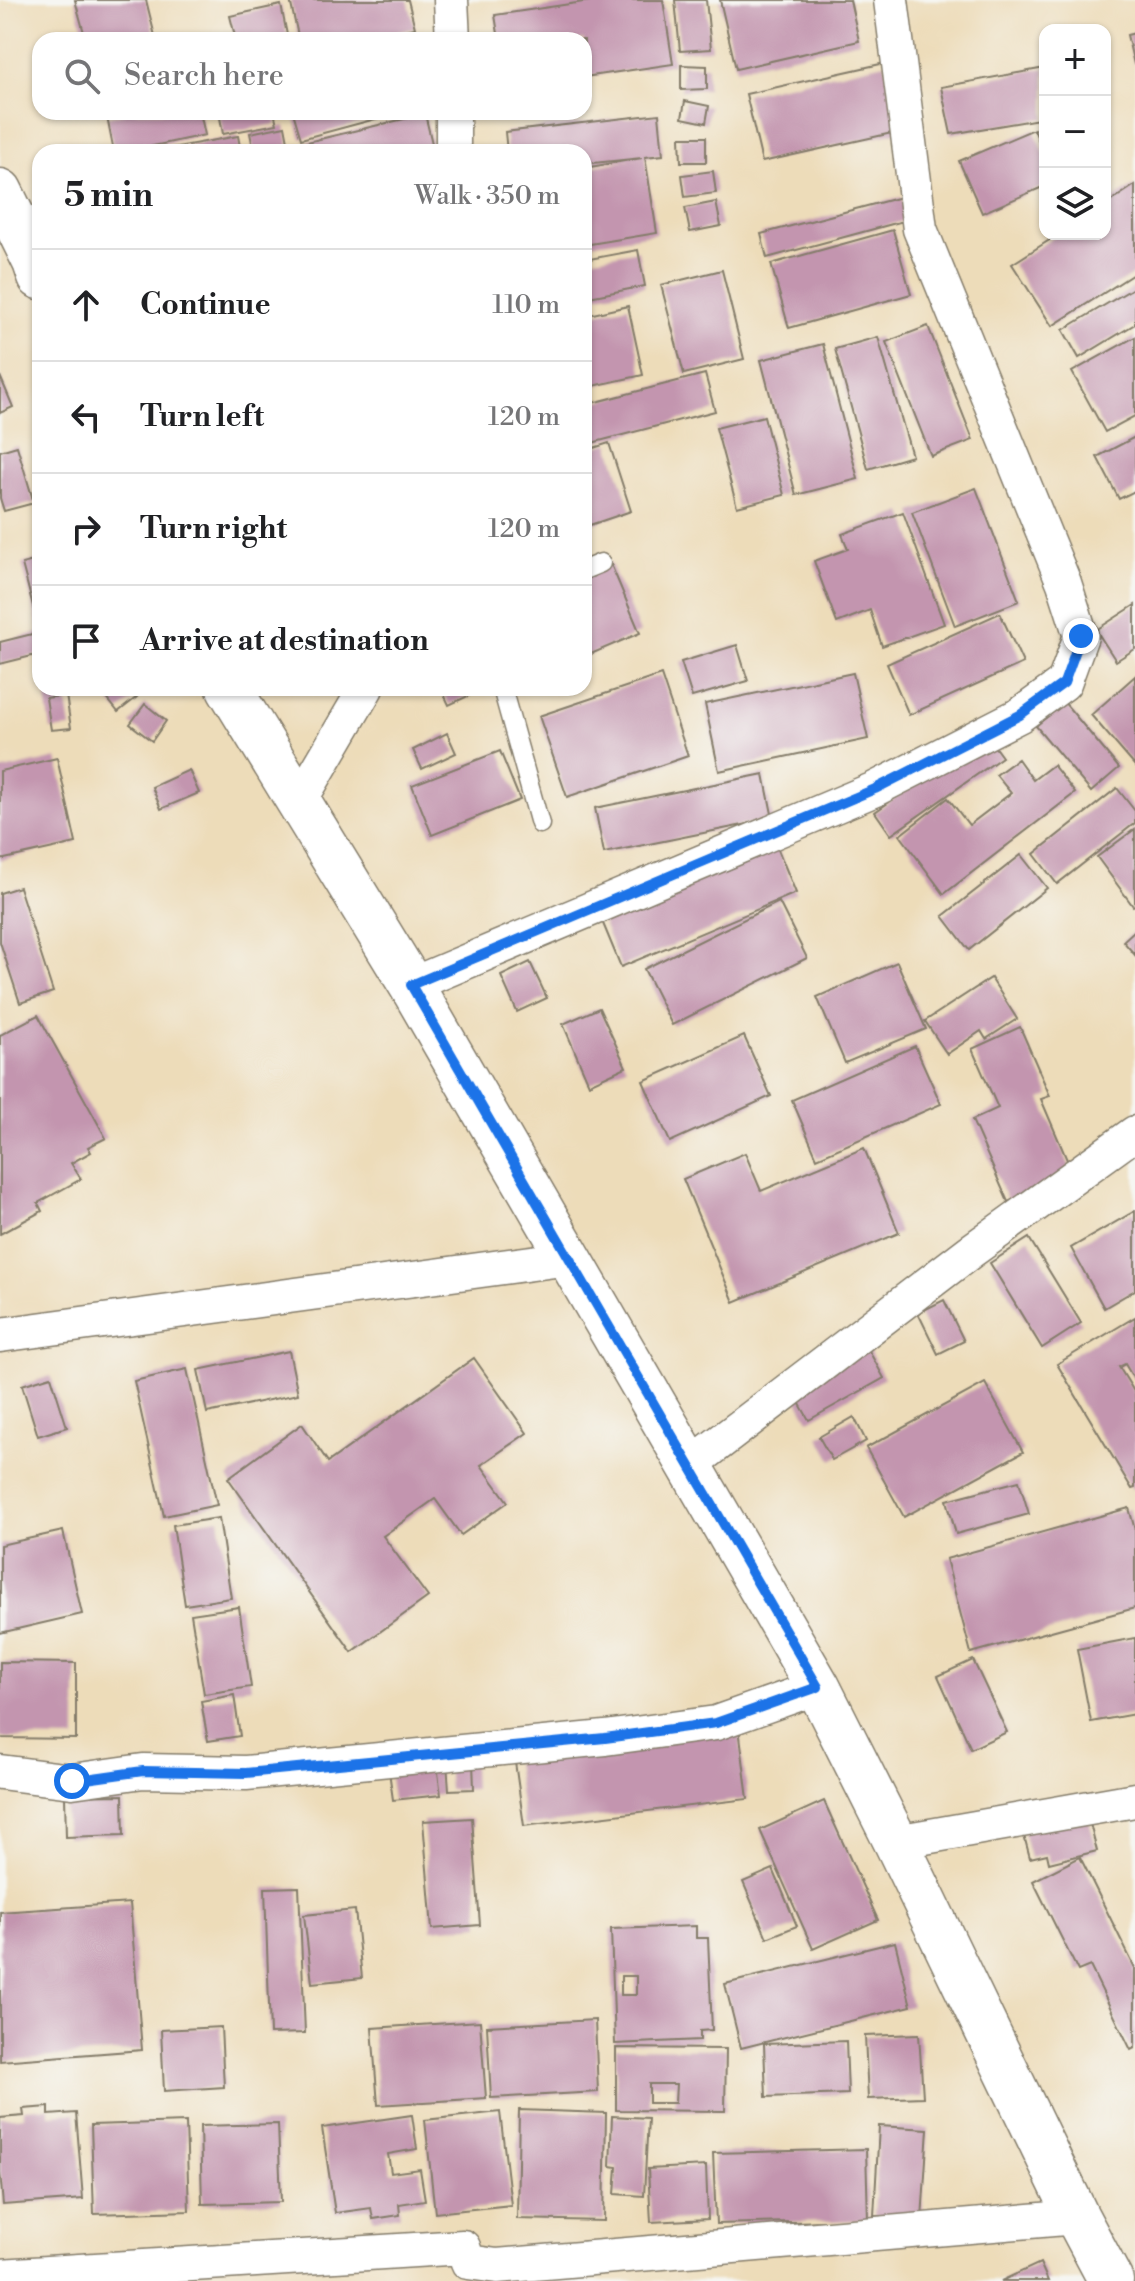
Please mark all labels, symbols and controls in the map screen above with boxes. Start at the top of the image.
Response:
map controls [1039,24,1111,240]
button: + [1039,24,1111,96]
search box [32,32,592,120]
icon: search [60,54,104,98]
text: Search here [124,57,284,95]
button: − [1039,96,1111,168]
button: layers [1039,168,1111,240]
text: 5 min [64,175,153,217]
text: Walk · 350 m [415,180,560,212]
icon: ahead [64,283,108,327]
text: Continue [140,286,271,324]
text: 110 m [492,289,560,321]
icon: left [64,395,108,439]
text: Turn left [140,398,264,436]
text: 120 m [488,401,560,433]
icon: right [64,507,108,551]
text: Turn right [140,510,287,548]
text: 120 m [488,513,560,545]
route end [1063,618,1099,654]
icon: arrive [64,619,108,663]
text: Arrive at destination [140,622,429,660]
route start [54,1763,90,1799]

